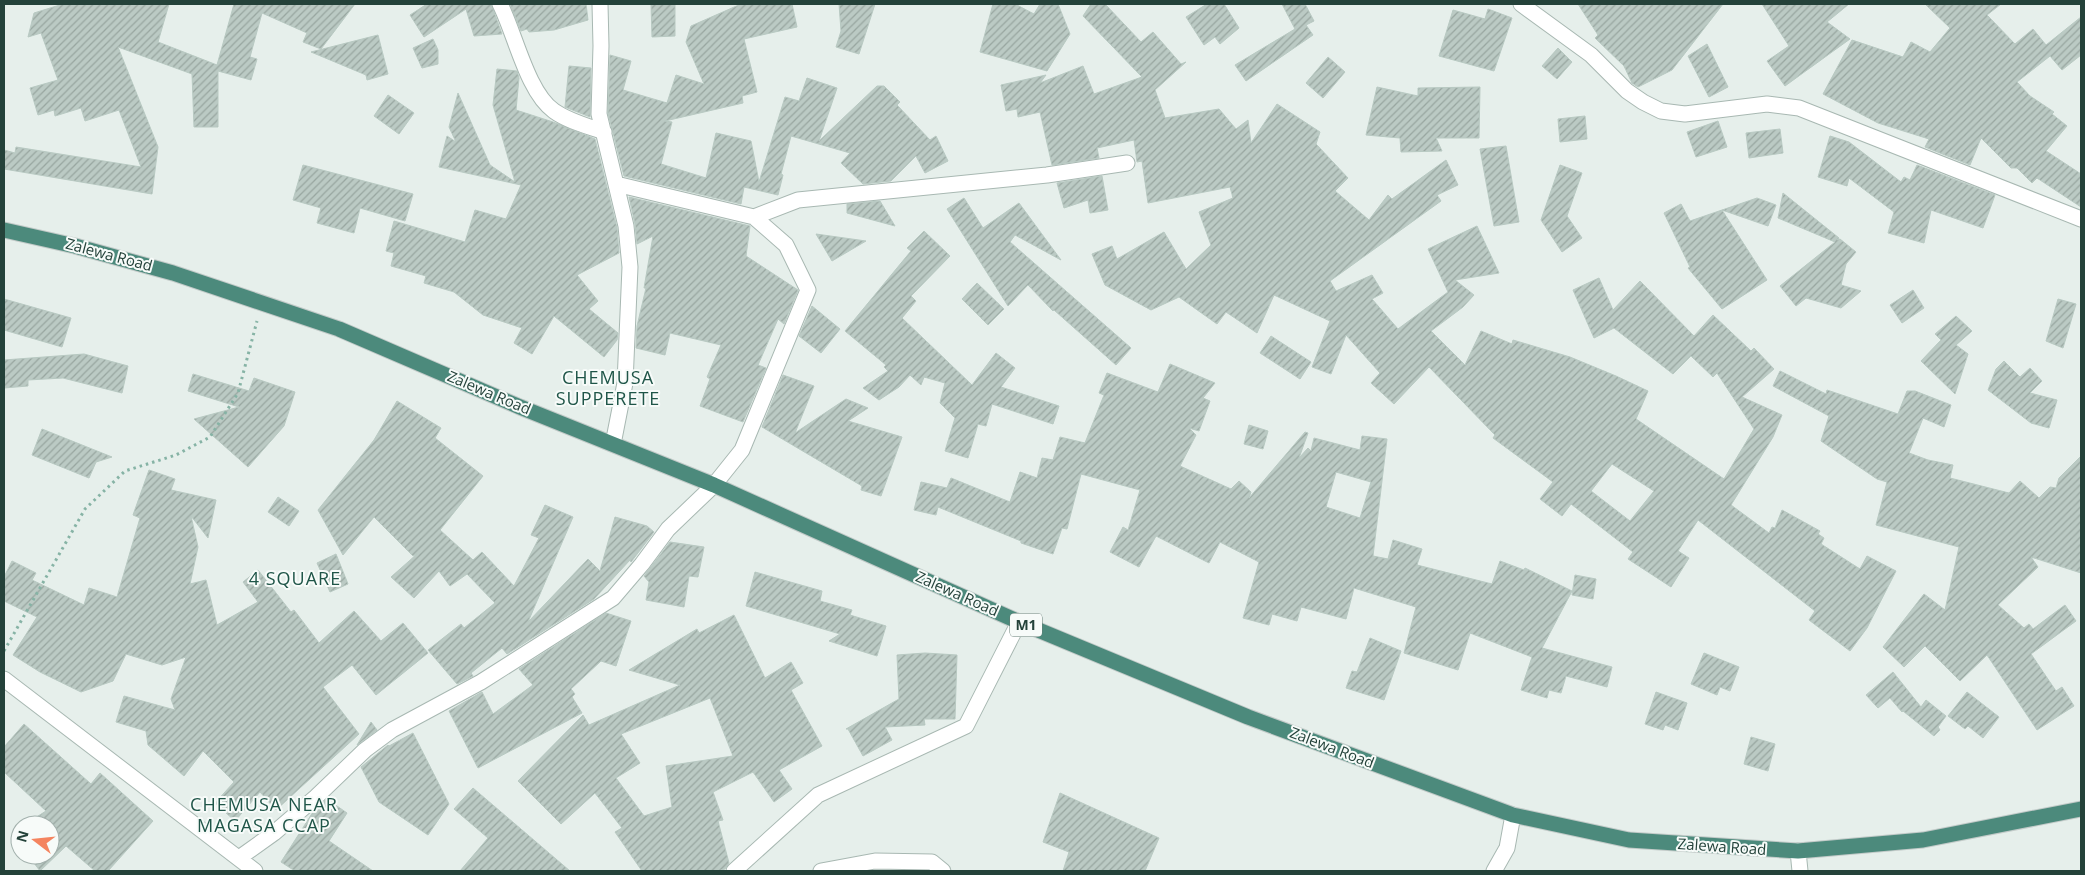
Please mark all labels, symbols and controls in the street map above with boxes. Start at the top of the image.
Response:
street label: Zalewa Road [64,233,155,275]
district label: CHEMUSA SUPPERETE [556,365,660,410]
street label: Zalewa Road [445,366,534,419]
district label: 4 SQUARE [249,566,341,590]
street label: Zalewa Road [913,566,1002,620]
road number: M1 [1010,614,1042,636]
street label: Zalewa Road [1287,722,1377,772]
district label: CHEMUSA NEAR MAGASA CCAP [190,792,338,837]
north arrow [10,815,60,865]
text: N [11,828,33,844]
street label: Zalewa Road [1677,833,1767,859]

